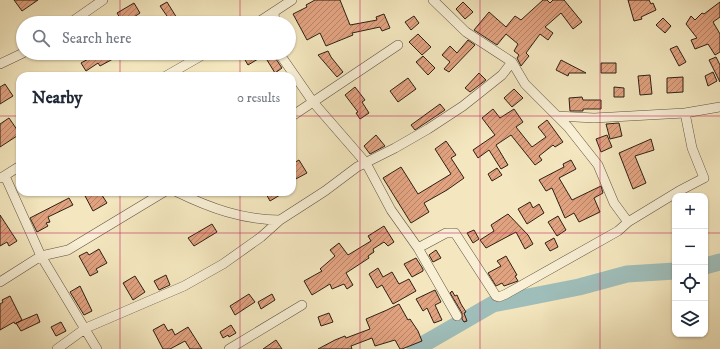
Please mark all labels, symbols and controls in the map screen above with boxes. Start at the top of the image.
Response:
search box [16,16,296,60]
icon: search [30,27,52,49]
text: Search here [62,29,131,48]
text: Nearby [32,87,82,109]
text: 0 results [237,90,280,106]
map controls [672,193,708,337]
button: + [672,193,708,229]
button: − [672,229,708,265]
button: locate [672,265,708,301]
button: layers [672,301,708,337]

